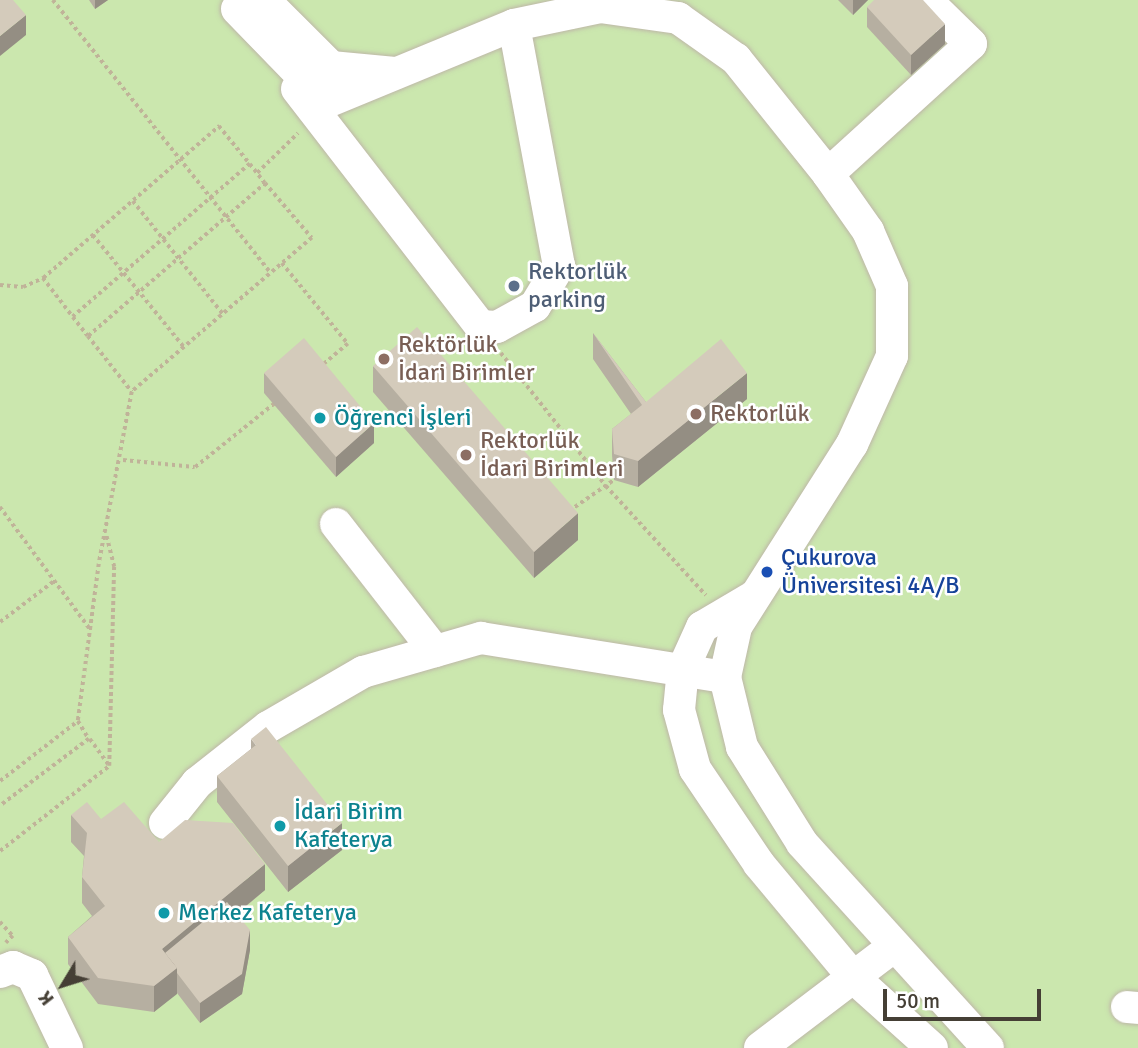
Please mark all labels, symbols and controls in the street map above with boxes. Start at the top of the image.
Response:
place label: Rektorlük parking [528,258,628,314]
marker: Rektorlük parking [506,278,522,294]
place label: Rektörlük İdari Birimler [398,331,535,387]
marker: Rektörlük İdari Birimler [376,351,392,367]
place label: Rektorlük [710,400,810,428]
place label: Öğrenci İşleri [334,404,471,432]
marker: Rektorlük [688,406,704,422]
marker: Öğrenci İşleri [312,410,328,426]
place label: Rektorlük İdari Birimleri [480,427,623,483]
marker: Rektorlük İdari Birimleri [458,447,474,463]
place label: Çukurova Üni̇versi̇tesi̇ 4A/B [781,544,960,600]
marker: Çukurova Üni̇versi̇tesi̇ 4A/B [759,564,775,580]
place label: İdari Birim Kafeterya [294,798,403,854]
marker: İdari Birim Kafeterya [272,818,288,834]
place label: Merkez Kafeterya [178,899,357,927]
marker: Merkez Kafeterya [156,905,172,921]
north arrow [28,950,98,1020]
scale bar [886,974,1044,1018]
text: K [33,986,60,1010]
text: 50 m [896,988,940,1014]

